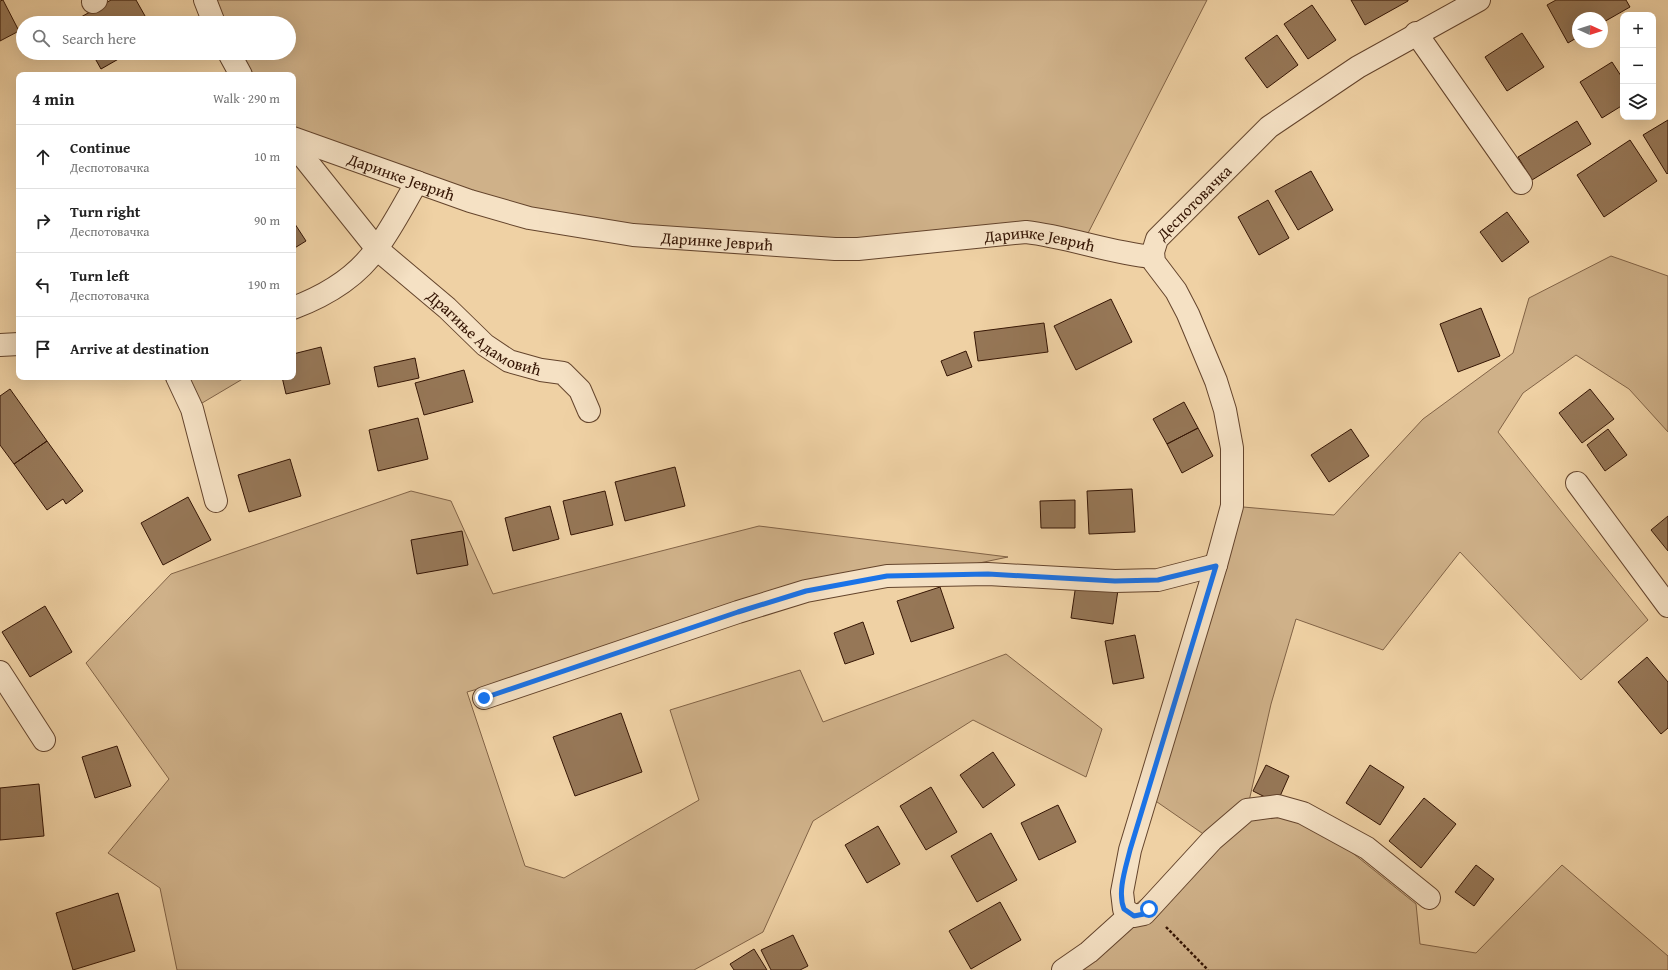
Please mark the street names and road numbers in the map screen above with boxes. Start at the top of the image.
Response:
street label: Даринке Јеврић [344,146,458,207]
street label: Деспотовачка [1150,159,1237,246]
street label: Даринке Јеврић [982,220,1097,258]
street label: Даринке Јеврић [659,225,774,257]
street label: Драгиње Адамовић [421,283,544,381]

